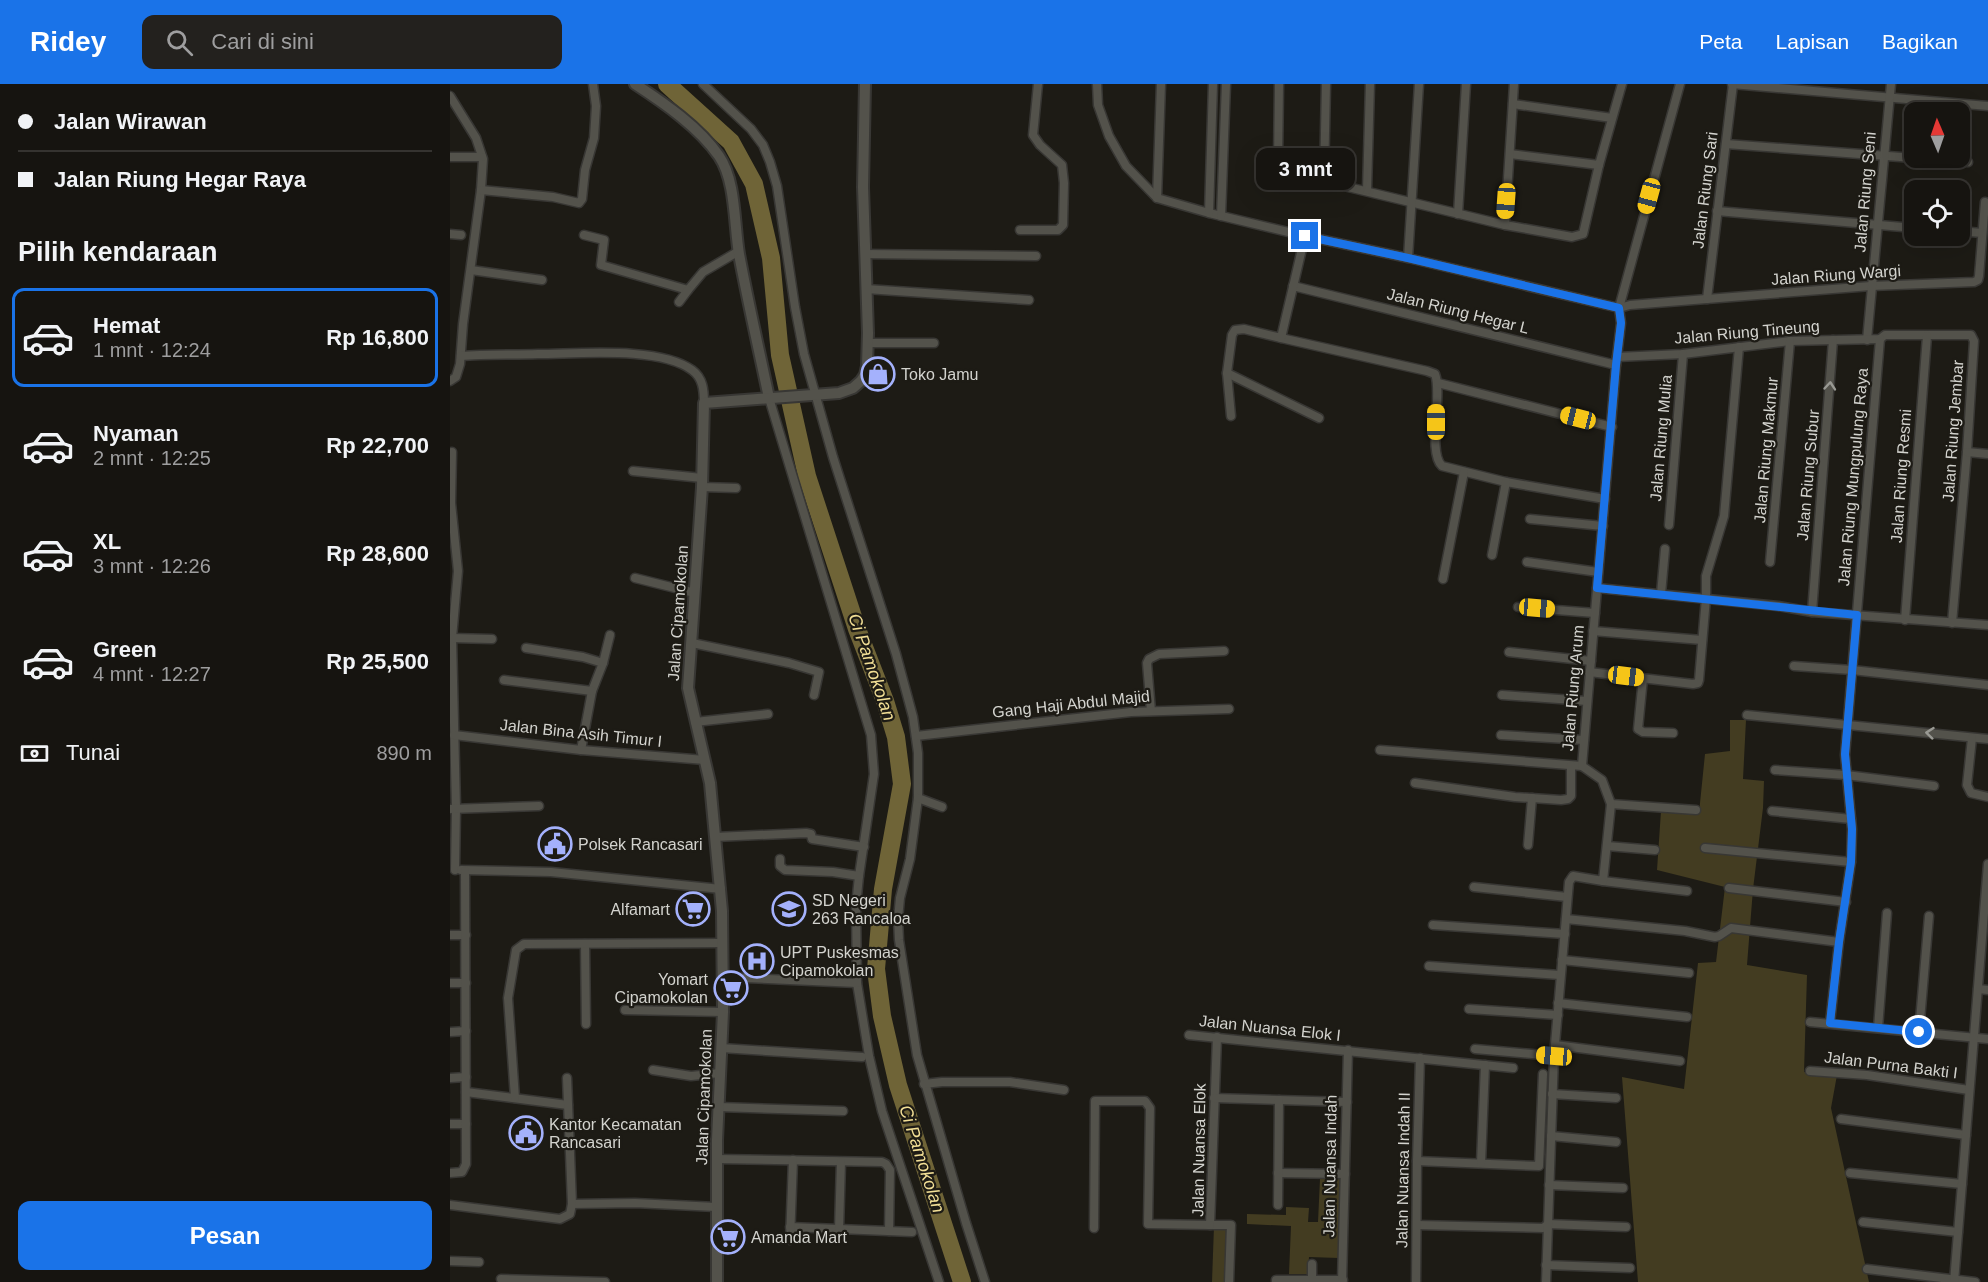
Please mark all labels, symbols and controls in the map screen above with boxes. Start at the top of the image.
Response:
search box [142,15,562,69]
text: Ridey [30,26,106,57]
icon: search [163,26,196,59]
text: Cari di sini [211,29,314,54]
text: Peta [1699,30,1743,53]
text: Lapisan [1776,30,1849,53]
text: Bagikan [1882,30,1958,53]
north arrow [1904,102,1970,168]
map controls [1904,102,1970,246]
text: Jalan Wirawan [54,109,207,134]
street label: Jalan Riung Sari [1689,131,1721,249]
street label: Jalan Riung Seni [1851,131,1879,253]
callout: 3 mnt [1256,149,1354,191]
text: 3 mnt [1279,158,1332,180]
text: Jalan Riung Hegar Raya [54,167,306,192]
car [1636,176,1662,216]
button: locate [1904,180,1970,246]
car [1496,182,1516,220]
route end [1291,222,1318,249]
text: Pilih kendaraan [18,237,218,267]
street label: Jalan Riung Wargi [1770,262,1902,288]
street label: Jalan Riung Hegar L [1385,285,1531,337]
icon: car [21,311,75,365]
text: Hemat [93,313,160,338]
street label: Jalan Riung Tineung [1674,317,1820,347]
text: Rp 16,800 [326,325,429,350]
text: 1 mnt · 12:24 [93,339,211,361]
shop icon: Toko Jamu [860,356,896,392]
street label: Jalan Riung Jembar [1940,359,1966,503]
place label: Toko Jamu [901,366,978,383]
street label: Jalan Riung Mungpulung Raya [1835,367,1871,587]
street label: Jalan Riung Mulia [1647,374,1675,502]
street label: Jalan Riung Makmur [1751,376,1781,524]
one-way arrow [1823,381,1836,390]
car [1427,404,1445,440]
car [1558,405,1598,431]
street label: Jalan Riung Subur [1794,408,1822,541]
street label: Jalan Riung Resmi [1888,408,1914,544]
icon: car [21,419,75,473]
text: Nyaman [93,421,179,446]
text: Rp 22,700 [326,433,429,458]
text: 2 mnt · 12:25 [93,447,211,469]
icon: car [21,527,75,581]
text: XL [93,529,121,554]
text: Rp 28,600 [326,541,429,566]
street label: Jalan Cipamokolan [665,545,691,681]
text: 3 mnt · 12:26 [93,555,211,577]
car [1518,597,1556,619]
water label: Ci Pamokolan [844,611,900,723]
street label: Jalan Riung Arum [1559,624,1587,752]
icon: car [21,635,75,689]
text: Green [93,637,157,662]
text: Rp 25,500 [326,649,429,674]
text: 4 mnt · 12:27 [93,663,211,685]
car [1607,665,1645,687]
street label: Gang Haji Abdul Majid [991,687,1151,721]
street label: Jalan Bina Asih Timur I [499,716,663,750]
one-way arrow [1925,727,1934,740]
icon: cash [18,737,51,770]
text: Tunai [66,740,120,765]
text: 890 m [376,742,432,764]
public building icon: Polsek Rancasari [537,826,573,862]
place label: Polsek Rancasari [578,836,703,853]
supermarket icon: Alfamart [675,891,711,927]
school or university icon: SD Negeri 263 Rancaloa [771,891,807,927]
place label: SD Negeri 263 Rancaloa [812,892,911,927]
place label: Alfamart [610,901,671,918]
hospital icon: UPT Puskesmas Cipamokolan [739,943,775,979]
place label: UPT Puskesmas Cipamokolan [780,944,899,979]
supermarket icon: Yomart Cipamokolan [713,970,749,1006]
place label: Yomart Cipamokolan [615,971,709,1006]
street label: Jalan Nuansa Elok I [1198,1012,1342,1044]
route start [1905,1018,1932,1045]
street label: Jalan Cipamokolan [693,1029,715,1165]
car [1535,1045,1573,1067]
street label: Jalan Purna Bakti I [1823,1048,1959,1082]
street label: Jalan Nuansa Elok [1189,1082,1209,1217]
street label: Jalan Nuansa Indah II [1393,1092,1413,1248]
street label: Jalan Nuansa Indah [1320,1095,1340,1237]
water label: Ci Pamokolan [895,1103,949,1215]
public building icon: Kantor Kecamatan Rancasari [508,1115,544,1151]
place label: Kantor Kecamatan Rancasari [549,1116,682,1151]
button: Pesan [18,1201,432,1270]
supermarket icon: Amanda Mart [710,1219,746,1255]
place label: Amanda Mart [751,1229,848,1246]

